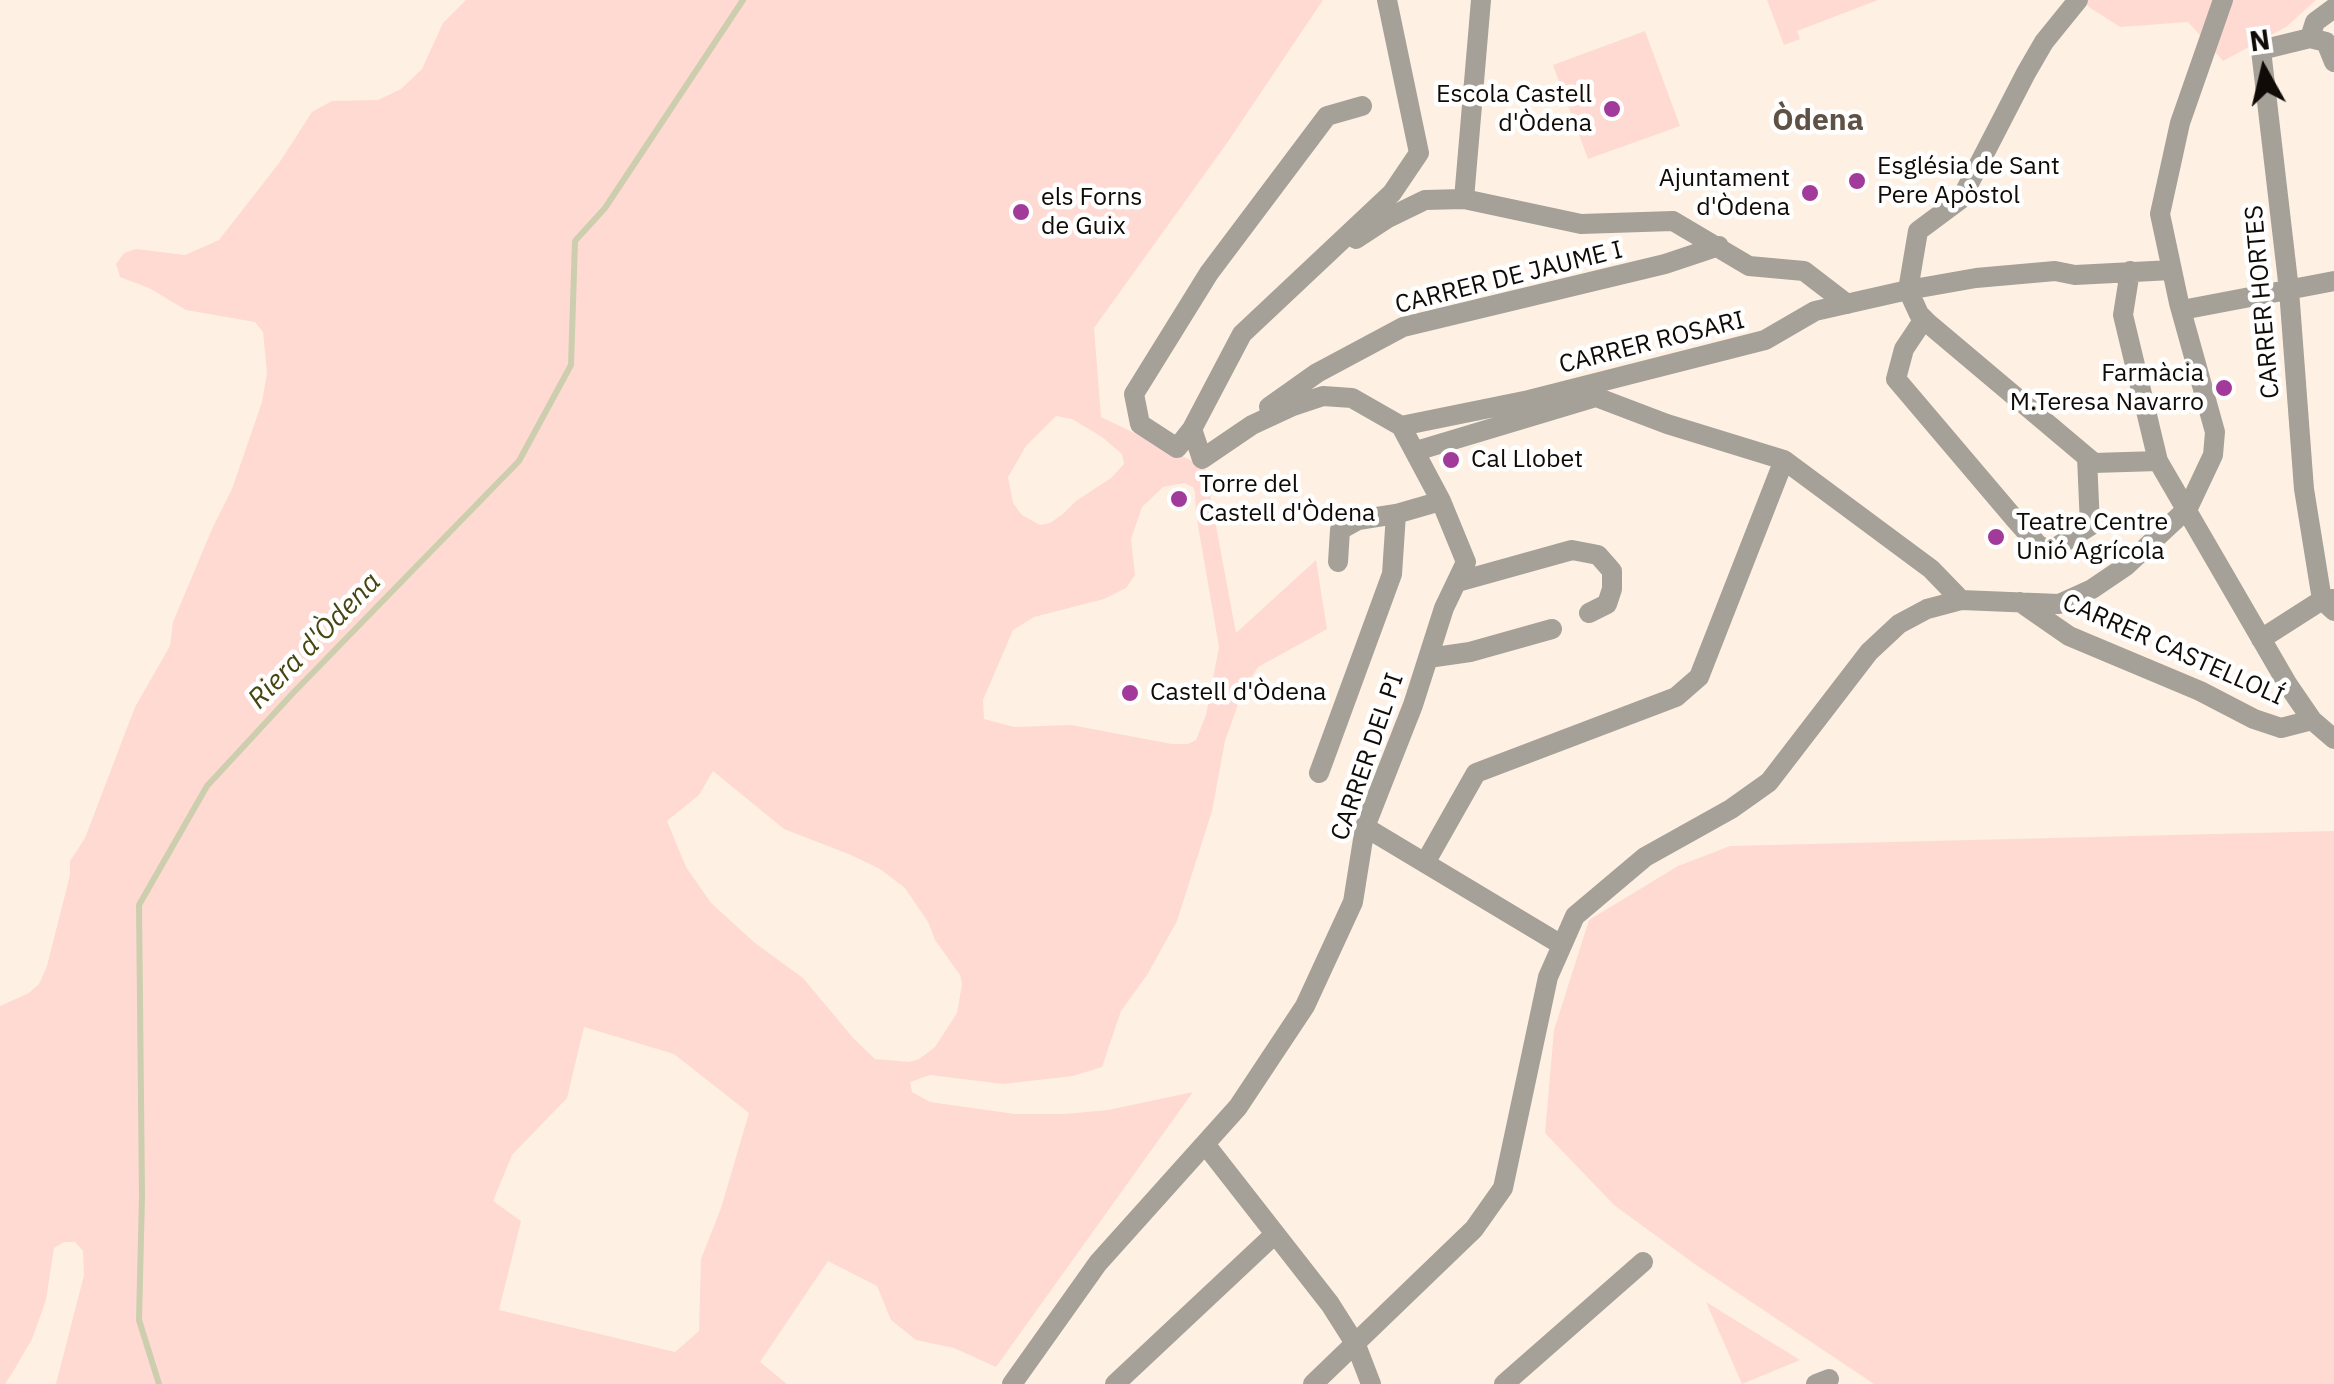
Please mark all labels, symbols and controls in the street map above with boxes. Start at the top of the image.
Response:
north arrow [2214,20,2314,120]
text: N [2247,20,2272,60]
place label: Escola Castell d'Òdena [1436,80,1592,139]
marker: Escola Castell d'Òdena [1601,98,1623,120]
district label: Òdena [1772,103,1864,139]
place label: Església de Sant Pere Apòstol [1877,152,2060,211]
place label: Ajuntament d'Òdena [1659,164,1790,223]
marker: Església de Sant Pere Apòstol [1846,170,1868,192]
marker: Ajuntament d'Òdena [1799,182,1821,204]
place label: els Forns de Guix [1041,183,1142,242]
marker: els Forns de Guix [1010,201,1032,223]
street label: CARRER HORTES [2240,204,2286,400]
street label: CARRER DE JAUME I [1392,235,1626,321]
street label: CARRER ROSARI [1556,305,1748,381]
place label: Farmàcia M.Teresa Navarro [2010,359,2204,418]
marker: Farmàcia M.Teresa Navarro [2213,377,2235,399]
place label: Cal Llobet [1471,445,1583,475]
marker: Cal Llobet [1440,449,1462,471]
place label: Torre del Castell d'Òdena [1199,470,1375,529]
marker: Torre del Castell d'Òdena [1168,488,1190,510]
place label: Teatre Centre Unió Agrícola [2016,508,2168,567]
marker: Teatre Centre Unió Agrícola [1985,526,2007,548]
water label: Riera d'Òdena [242,566,388,716]
street label: CARRER CASTELLOLÍ [2058,588,2288,712]
street label: CARRER DEL PI [1325,669,1411,845]
place label: Castell d'Òdena [1150,678,1326,708]
marker: Castell d'Òdena [1119,682,1141,704]

